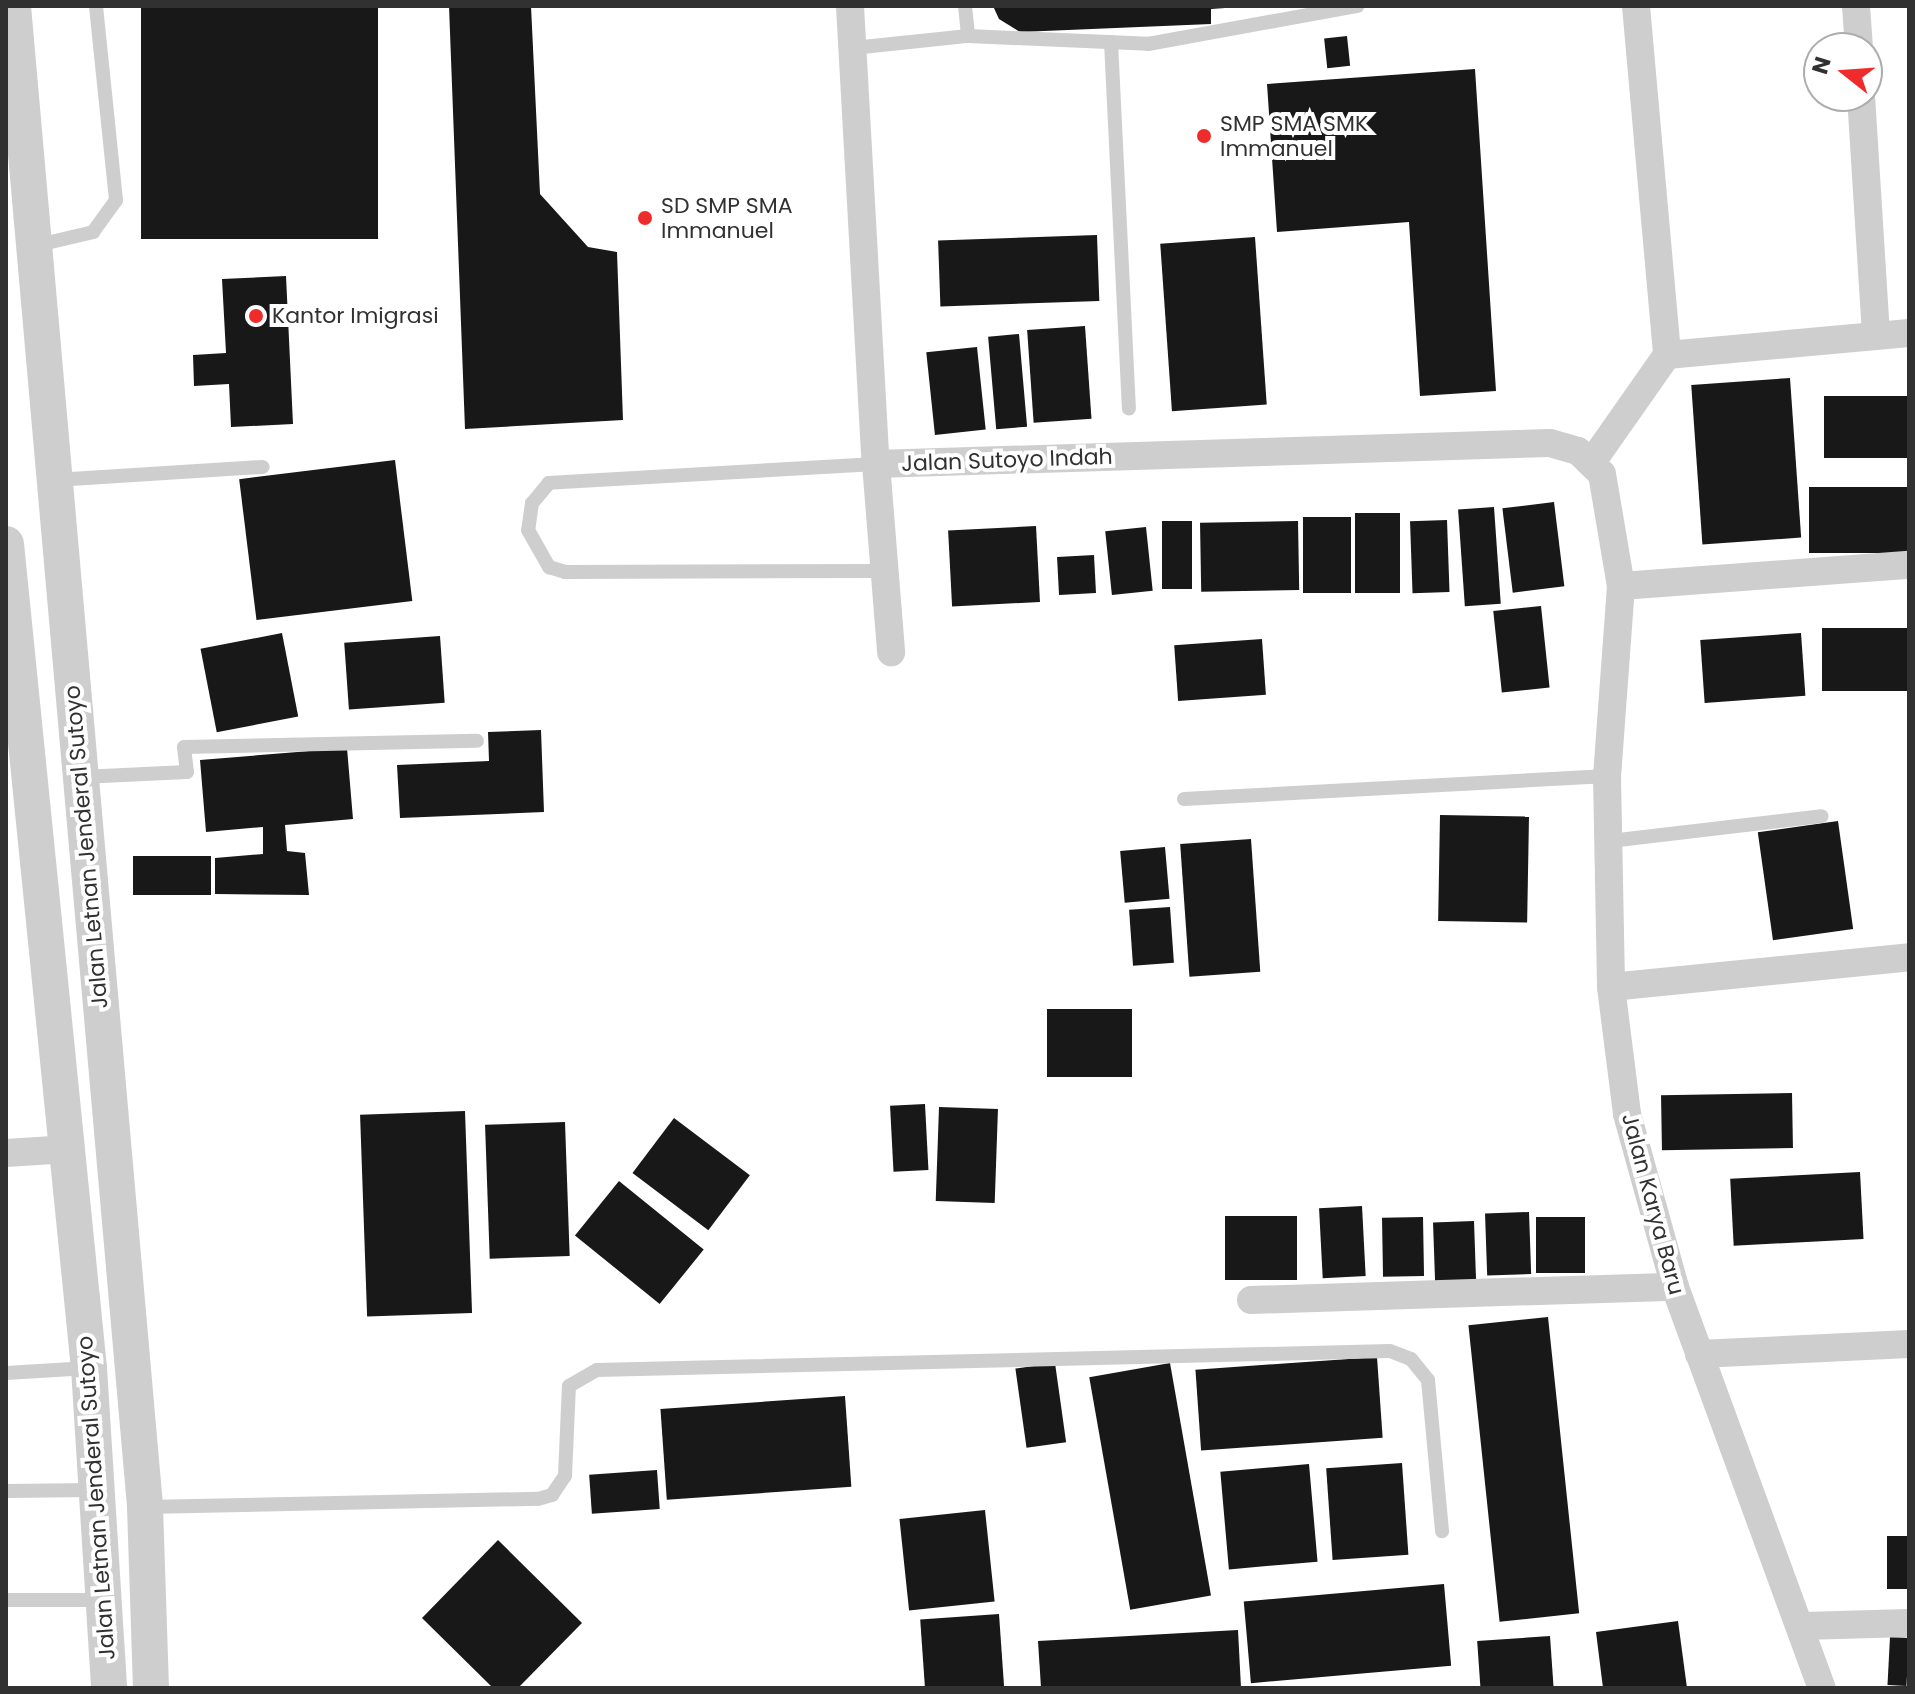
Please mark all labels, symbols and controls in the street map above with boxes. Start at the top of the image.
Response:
north arrow [1803,32,1883,112]
text: N [1804,53,1839,78]
place label: SMP SMA SMK Immanuel [1220,110,1368,162]
marker: SMP SMA SMK Immanuel [1195,127,1213,145]
place label: SD SMP SMA Immanuel [661,192,792,244]
marker: SD SMP SMA Immanuel [636,209,654,227]
place label: Kantor Imigrasi [272,303,439,329]
marker: Kantor Imigrasi [247,307,265,325]
street label: Jalan Sutoyo Indah [901,443,1113,477]
street label: Jalan Letnan Jenderal Sutoyo [59,684,113,1010]
street label: Jalan Karya Baru [1616,1110,1690,1298]
street label: Jalan Letnan Jenderal Sutoyo [72,1335,120,1661]

